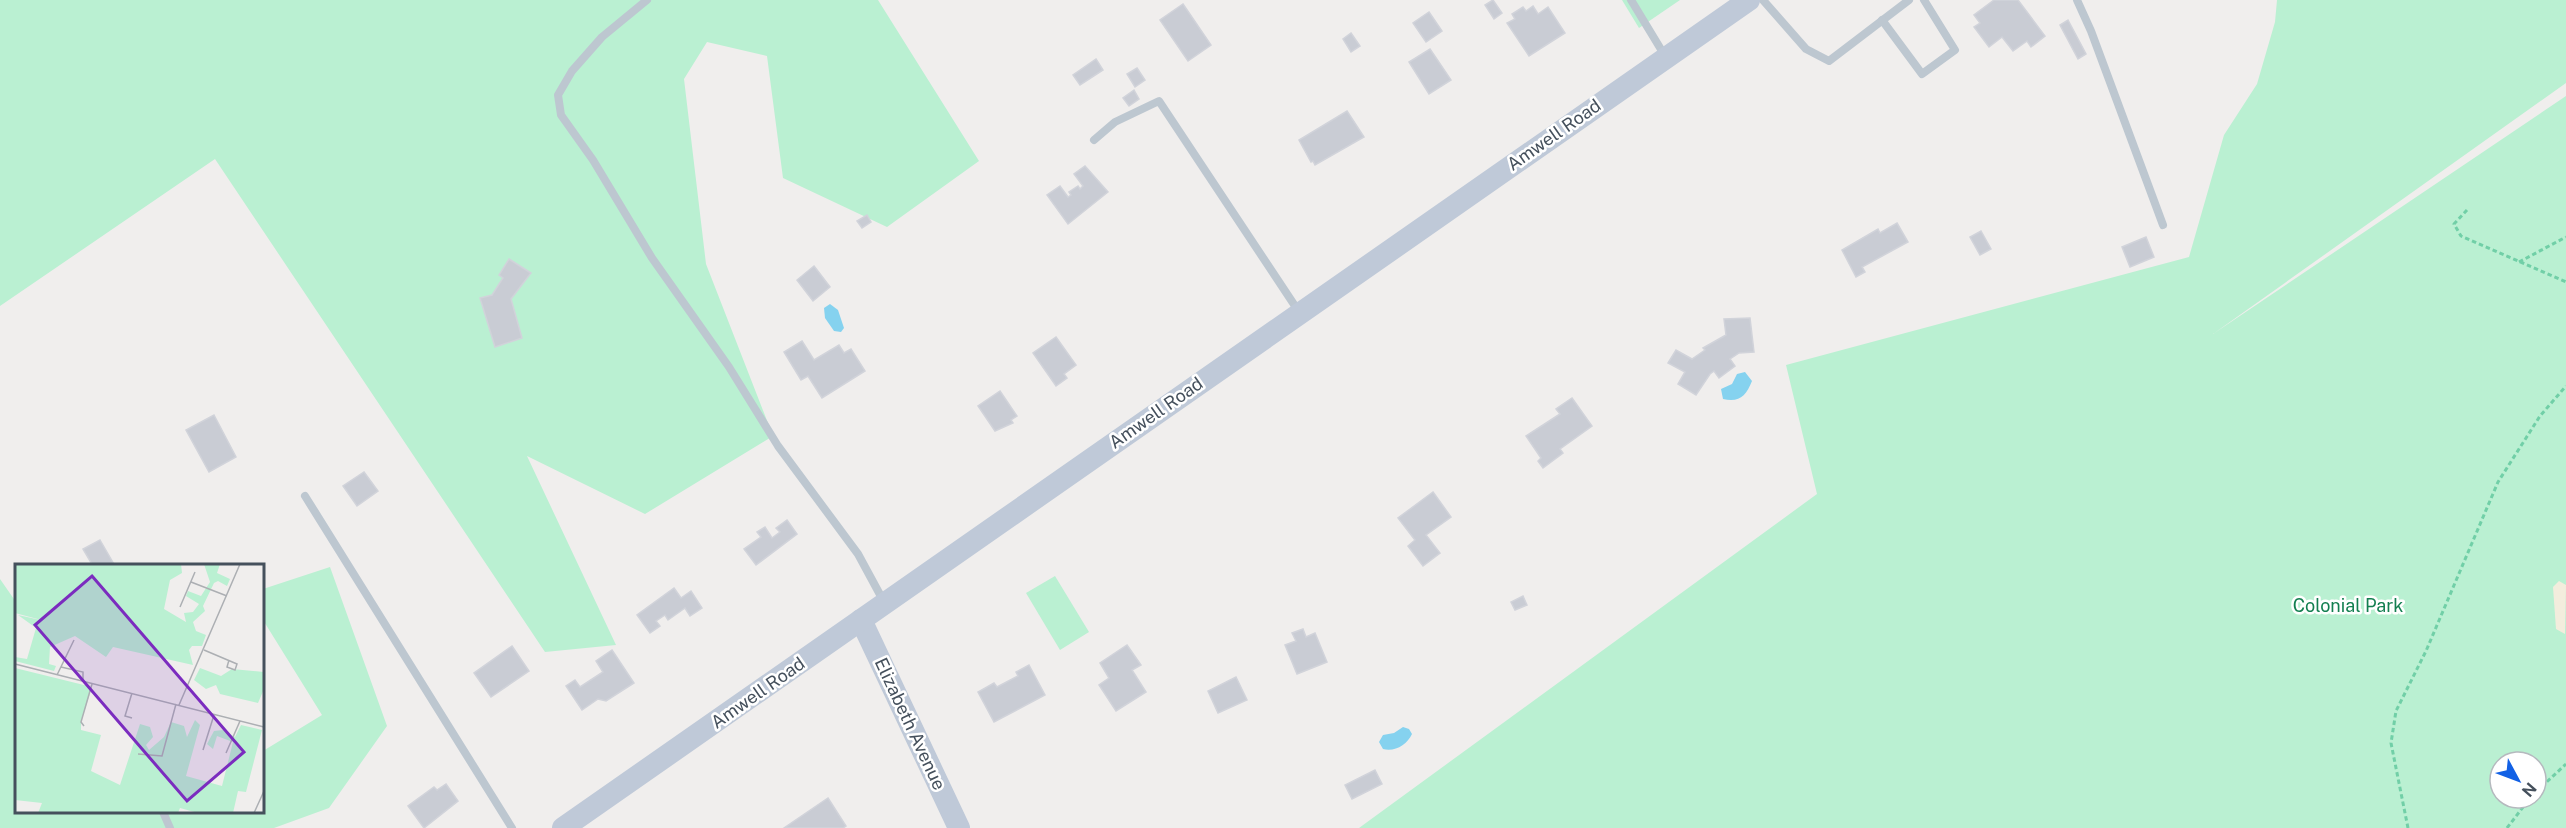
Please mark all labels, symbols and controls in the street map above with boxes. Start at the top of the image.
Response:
street label: Amwell Road [1503,95,1605,175]
street label: Amwell Road [1105,373,1207,453]
inset map [15,564,264,813]
park label: Colonial Park [2293,595,2403,616]
street label: Amwell Road [707,653,809,733]
street label: Elizabeth Avenue [871,654,950,793]
north arrow [2488,750,2548,810]
text: N [2518,779,2540,800]

